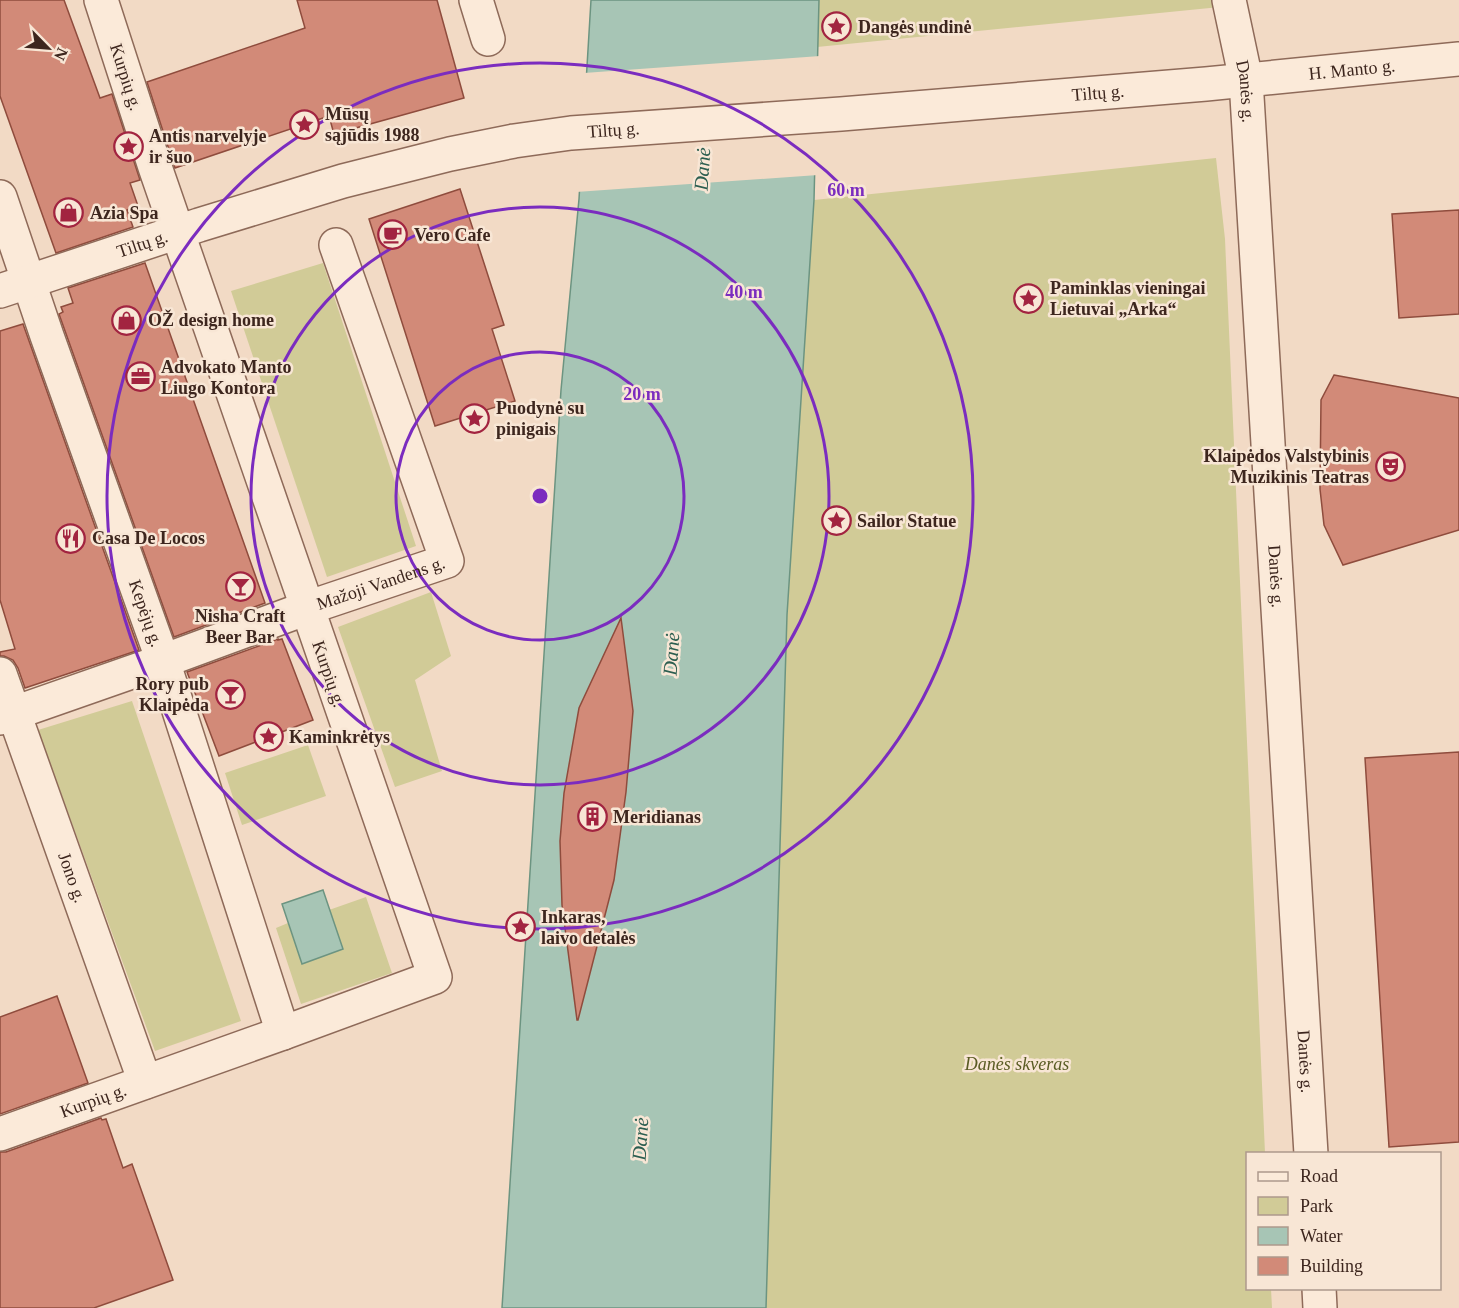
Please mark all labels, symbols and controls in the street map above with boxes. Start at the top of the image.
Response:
place icon: Dangės undinė [821,11,853,43]
place label: Dangės undinė [858,17,972,37]
north arrow [18,18,78,78]
street label: Kurpių g. [106,41,146,113]
text: N [51,45,71,63]
street label: H. Manto g. [1308,55,1396,84]
street label: Danės g. [1232,58,1259,123]
street label: Tiltų g. [1071,81,1125,105]
place label: Mūsų sąjūdis 1988 [325,104,420,145]
place icon: Mūsų sąjūdis 1988 [288,108,320,140]
street label: Tiltų g. [587,118,640,142]
place label: Antis narvelyje ir šuo [149,126,266,167]
place icon: Antis narvelyje ir šuo [112,130,144,162]
water label: Danė [689,147,714,192]
text: 60 m [827,180,865,200]
shop icon: Azia Spa [53,197,85,229]
place label: Azia Spa [90,203,159,223]
cafe icon: Vero Cafe [377,219,409,251]
place label: Vero Cafe [414,225,490,245]
street label: Tiltų g. [114,226,170,262]
place label: Paminklas vieningai Lietuvai „Arka“ [1050,278,1206,319]
text: 40 m [725,282,763,302]
place icon: Paminklas vieningai Lietuvai „Arka“ [1013,282,1045,314]
shop icon: OŽ design home [111,304,143,336]
place label: OŽ design home [148,309,274,330]
place label: Advokato Manto Liugo Kontora [161,357,292,398]
office icon: Advokato Manto Liugo Kontora [124,361,156,393]
text: 20 m [623,384,661,404]
place label: Puodynė su pinigais [496,398,585,439]
place icon: Puodynė su pinigais [459,402,491,434]
place label: Klaipėdos Valstybinis Muzikinis Teatras [1203,446,1369,487]
theatre icon: Klaipėdos Valstybinis Muzikinis Teatras [1374,450,1406,482]
centre of rings [530,486,550,506]
place icon: Sailor Statue [820,505,852,537]
place label: Sailor Statue [857,511,956,531]
restaurant icon: Casa De Locos [55,522,87,554]
place label: Casa De Locos [92,528,205,548]
street label: Danės g. [1264,544,1288,608]
street label: Mažoji Vandens g. [314,552,448,614]
bar icon: Nisha Craft Beer Bar [224,571,256,603]
street label: Kepėjų g. [125,577,167,649]
place label: Nisha Craft Beer Bar [195,606,285,647]
water label: Danė [658,632,683,677]
street label: Kurpių g. [308,638,350,710]
place label: Rory pub Klaipėda [135,674,209,715]
bar icon: Rory pub Klaipėda [214,678,246,710]
place icon: Kaminkrėtys [252,721,284,753]
place label: Kaminkrėtys [289,727,390,747]
building icon: Meridianas [576,801,608,833]
place label: Meridianas [613,807,701,827]
street label: Jono g. [54,850,90,905]
place label: Inkaras, laivo detalės [541,907,636,948]
place icon: Inkaras, laivo detalės [504,911,536,943]
street label: Danės g. [1294,1029,1317,1093]
park label: Danės skveras [964,1054,1069,1074]
street label: Kurpių g. [57,1080,129,1122]
water label: Danė [627,1117,652,1162]
legend [1246,1152,1441,1290]
text: Road [1300,1166,1338,1186]
text: Park [1300,1196,1333,1216]
text: Water [1300,1226,1343,1246]
text: Building [1300,1256,1363,1276]

